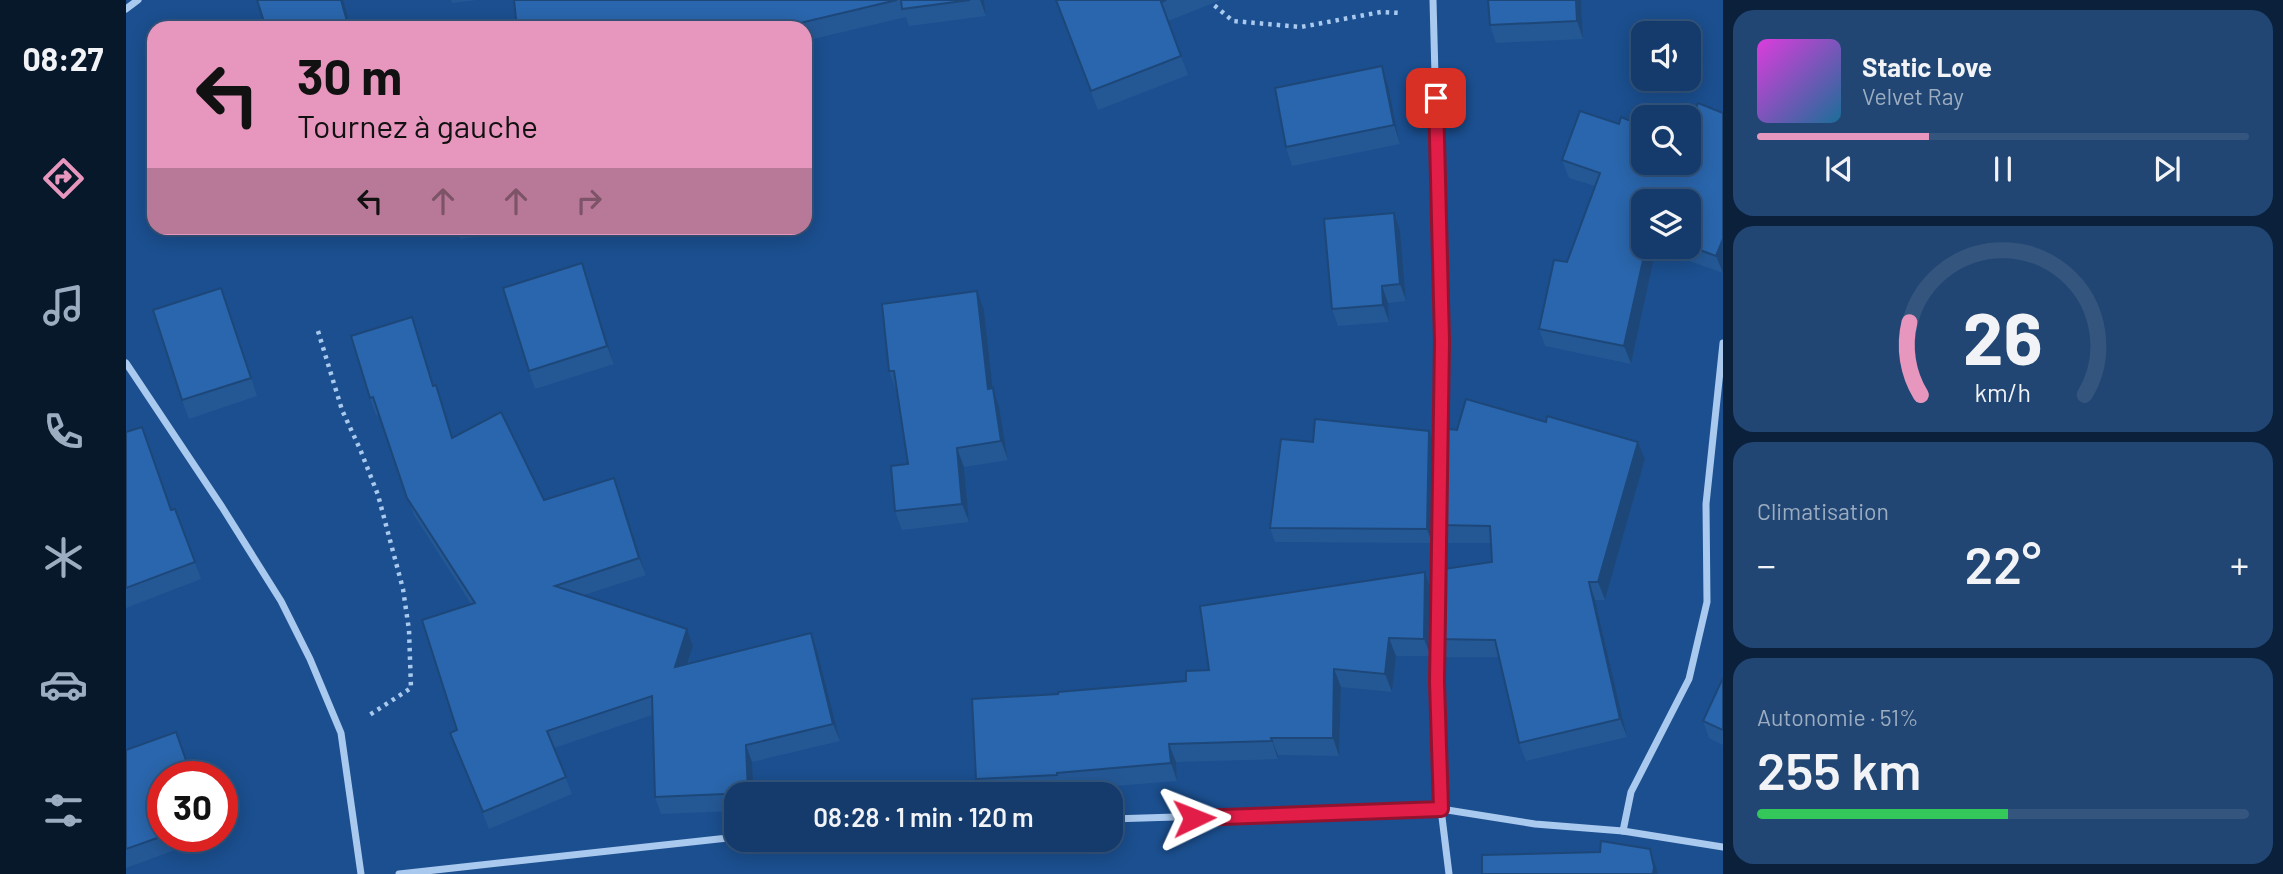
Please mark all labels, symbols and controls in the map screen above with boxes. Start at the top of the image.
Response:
map controls [1631,21,1701,259]
button: sound [1631,21,1701,91]
text: 08:27 [23,39,104,77]
text: 30 m [297,46,402,105]
icon: left [182,49,273,140]
text: Static Love [1862,51,1992,82]
pin [1406,68,1466,128]
icon: arrive [1417,79,1455,117]
text: Velvet Ray [1862,82,1964,110]
button: search [1631,105,1701,175]
text: Tournez à gauche [297,106,538,144]
icon: previous [1820,150,1858,188]
icon: pause [1984,150,2022,188]
icon: next [2148,150,2186,188]
icon: directions [39,154,88,203]
icon: left [351,182,389,220]
icon: ahead [424,182,462,220]
icon: ahead [497,182,535,220]
icon: right [570,182,608,220]
button: layers [1631,189,1701,259]
icon: music [39,281,88,330]
text: 26 [1963,292,2043,380]
text: km/h [1975,377,2031,407]
icon: phone [39,407,88,456]
text: Climatisation [1757,497,1889,525]
text: 22° [1965,532,2041,594]
icon: climate [39,533,88,582]
text: − [1757,541,1776,587]
text: + [2230,541,2249,587]
icon: car [39,660,88,709]
text: Autonomie · 51% [1757,703,1919,731]
text: 255 km [1757,738,1921,800]
speed limit sign: 30 [147,761,238,852]
position arrow [1157,781,1231,855]
icon: filters [39,786,88,835]
text: 08:28 · 1 min · 120 m [813,801,1034,832]

